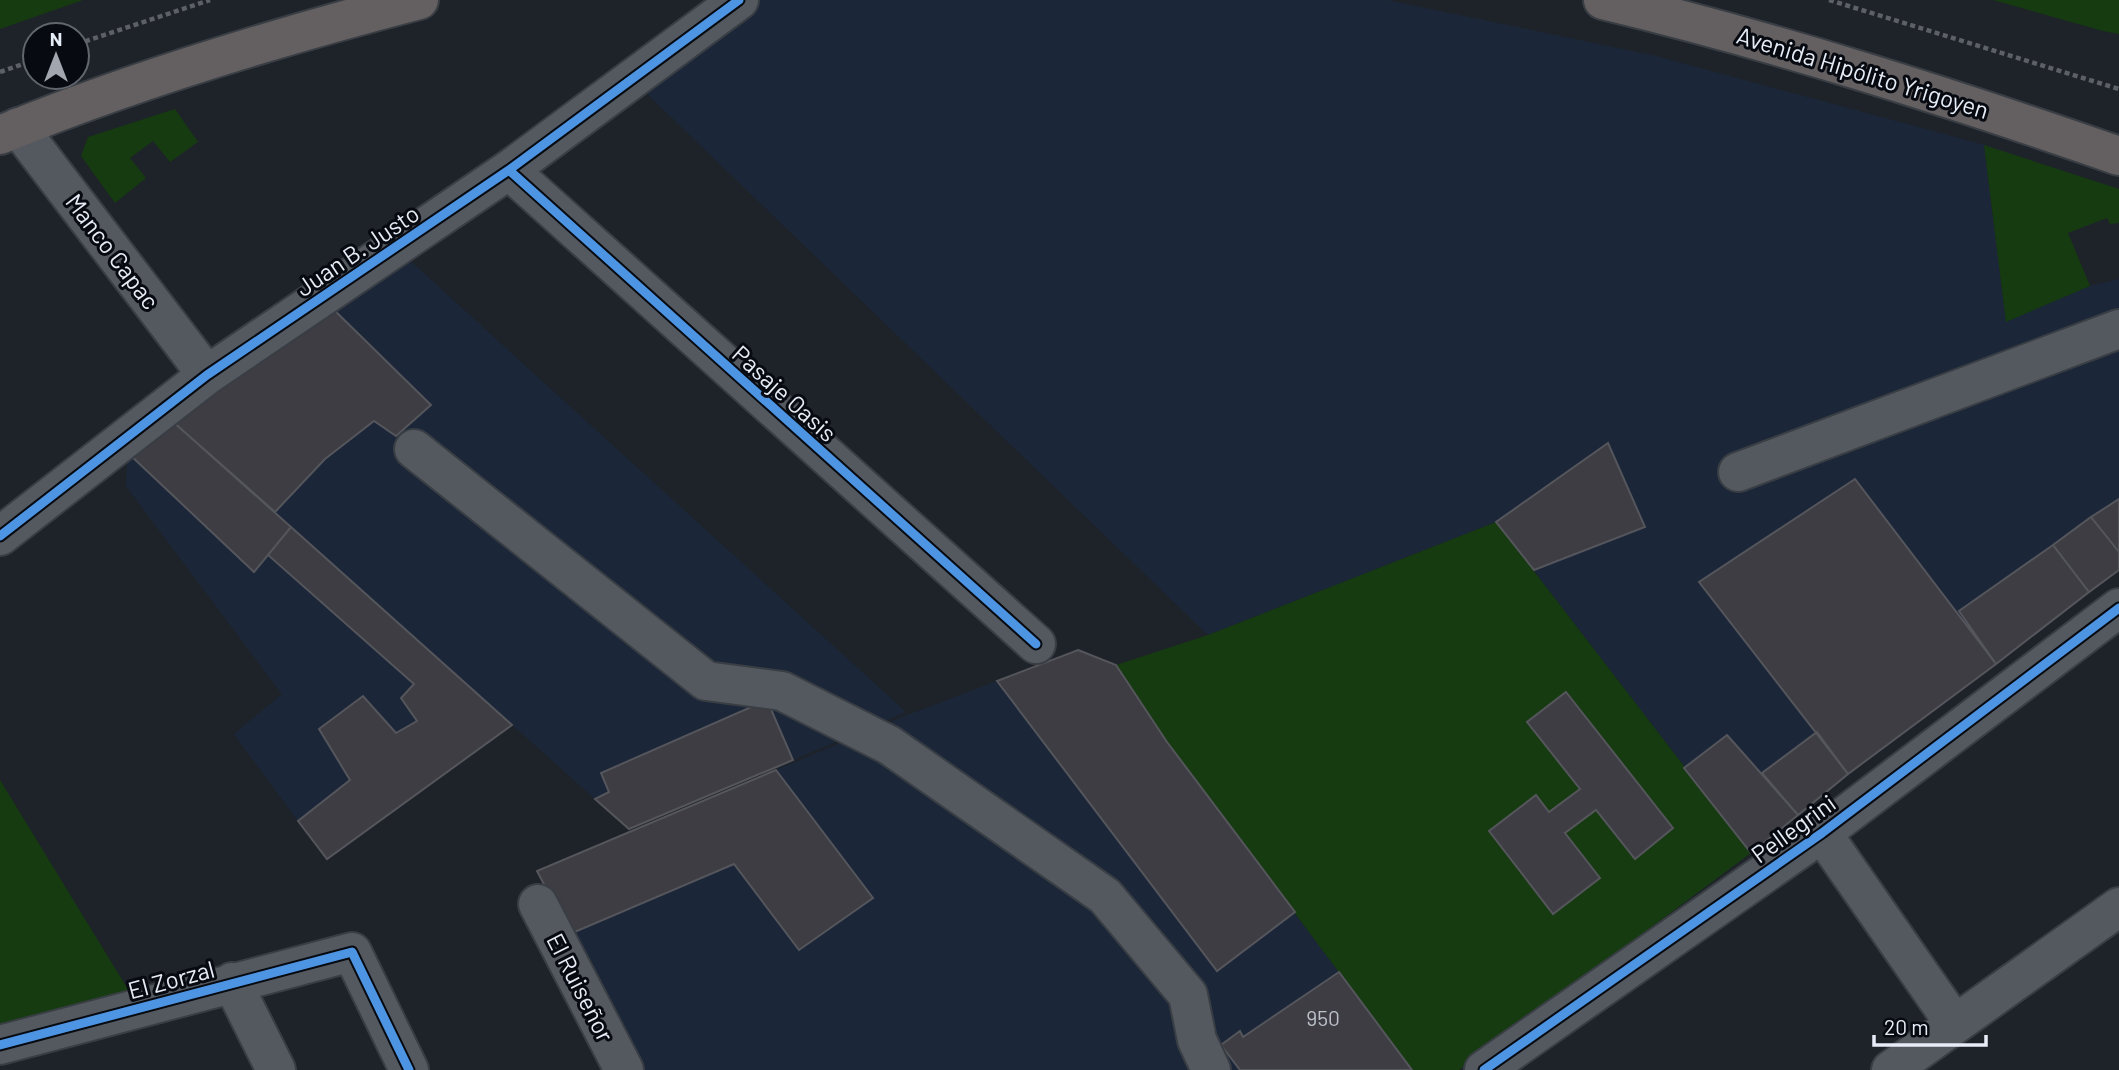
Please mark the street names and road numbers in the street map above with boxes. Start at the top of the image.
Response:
street label: Avenida Hipólito Yrigoyen [1734,20,1992,124]
street label: Manco Capac [60,188,166,314]
street label: Juan B. Justo [290,198,424,302]
street label: Pasaje Oasis [727,339,843,447]
street label: Pellegrini [1745,788,1841,868]
street label: El Ruiseñor [541,928,621,1046]
street label: El Zorzal [125,954,217,1004]

